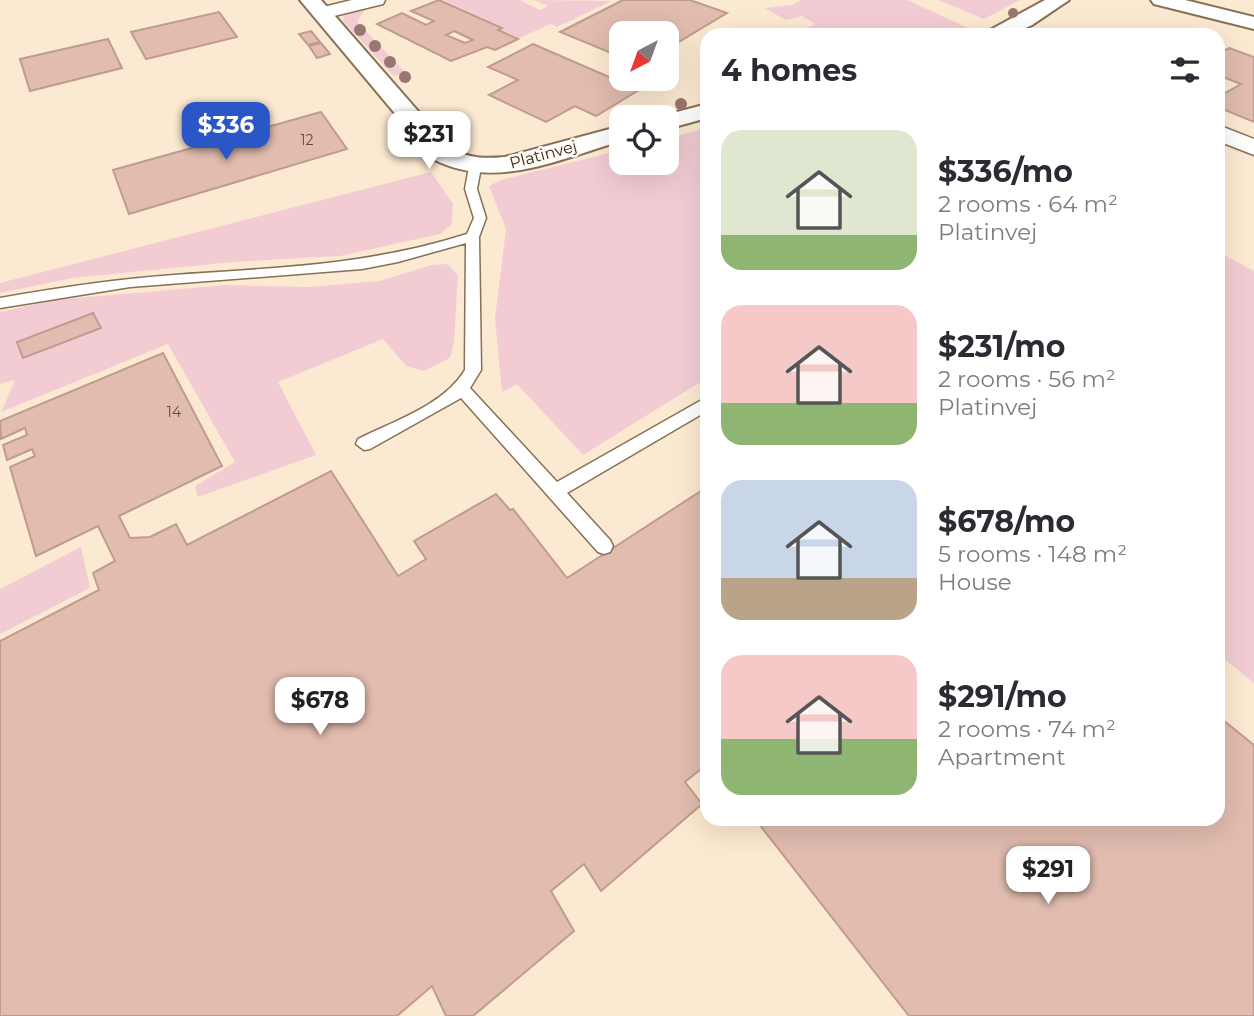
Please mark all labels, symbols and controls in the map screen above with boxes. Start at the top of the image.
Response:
north arrow [609,21,679,91]
map controls [609,21,679,175]
icon: filters [1166,51,1204,89]
text: 4 homes [721,52,857,89]
pin: $336 [185,102,267,162]
button: locate [609,105,679,175]
text: $336 [198,111,254,139]
pin: $231 [388,111,470,171]
text: $231 [404,120,454,148]
house number: 12 [300,131,314,149]
street label: Platinvej [507,136,579,173]
text: $336/mo [938,153,1073,190]
icon: home [777,158,861,242]
text: 2 rooms · 64 m² [938,190,1118,218]
text: Platinvej [938,218,1037,246]
text: $231/mo [938,328,1065,365]
icon: home [777,333,861,417]
text: 2 rooms · 56 m² [938,365,1116,393]
text: Platinvej [938,393,1037,421]
house number: 14 [167,403,182,421]
text: $678/mo [938,503,1075,540]
icon: home [777,508,861,592]
text: 5 rooms · 148 m² [938,540,1127,568]
text: House [938,568,1012,596]
pin: $678 [279,678,361,737]
text: $291/mo [938,678,1067,715]
icon: home [777,683,861,767]
text: $678 [291,686,349,714]
text: 2 rooms · 74 m² [938,715,1116,743]
text: Apartment [938,743,1066,771]
pin: $291 [1007,846,1089,906]
text: $291 [1022,855,1074,883]

